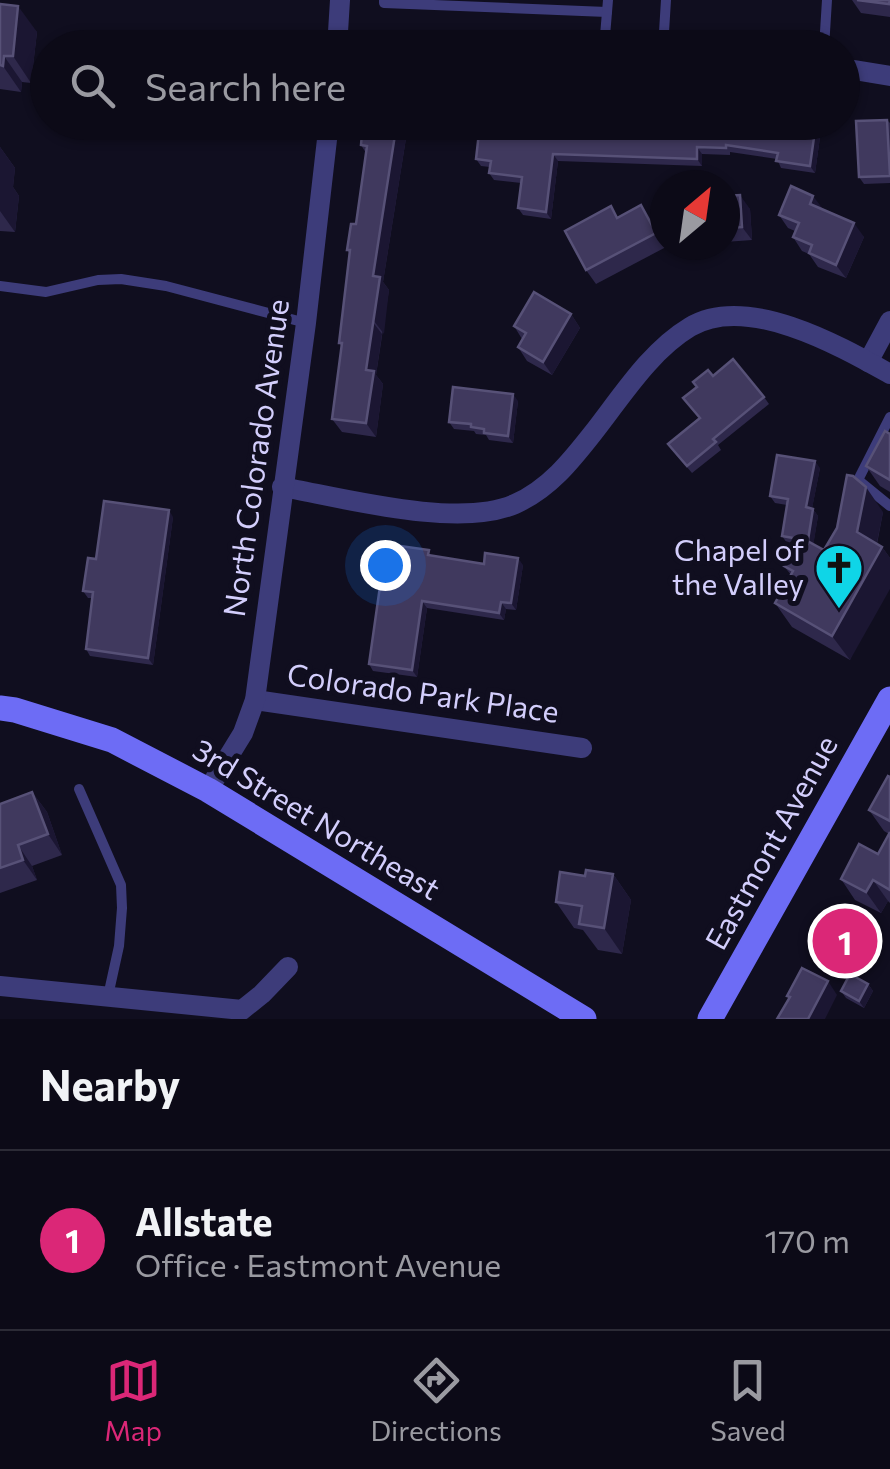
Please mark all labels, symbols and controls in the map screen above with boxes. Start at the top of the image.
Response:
search box [30,30,860,140]
icon: search [65,58,120,113]
text: Search here [145,62,346,109]
north arrow [650,170,740,260]
street label: North Colorado Avenue [214,297,295,619]
place label: Chapel of the Valley [672,530,804,601]
your location [360,540,411,591]
church icon: Chapel of the Valley [813,542,865,610]
street label: Colorado Park Place [285,654,561,729]
street label: Eastmont Avenue [696,728,844,955]
street label: 3rd Street Northeast [187,729,448,906]
pin: 1 [812,904,878,978]
text: Nearby [40,1058,180,1110]
text: Allstate [135,1197,272,1244]
text: 1 [65,1220,80,1260]
text: 170 m [765,1220,850,1260]
text: Office · Eastmont Avenue [135,1244,501,1284]
tab: Map [104,1353,162,1447]
tab: Directions [370,1353,502,1447]
tab: Saved [710,1353,786,1447]

